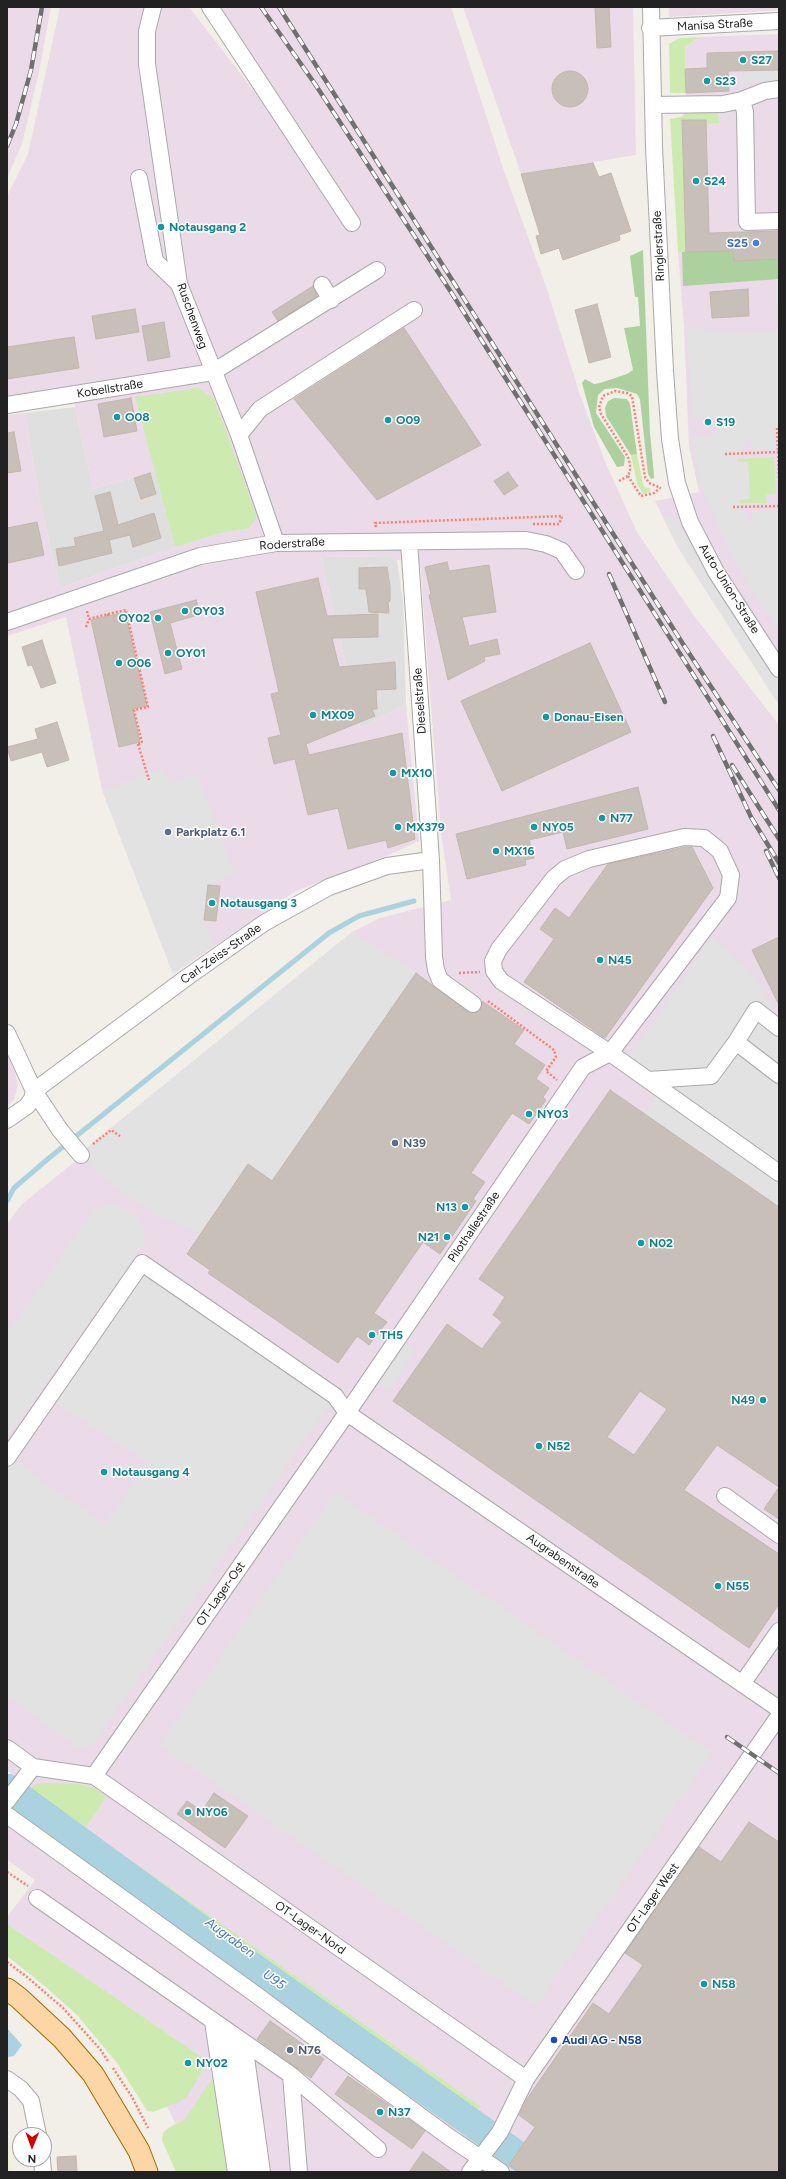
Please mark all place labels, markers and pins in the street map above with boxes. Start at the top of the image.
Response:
place label: S27 [751,53,772,67]
marker: S27 [738,55,748,65]
place label: S23 [715,74,736,88]
marker: S23 [702,76,712,86]
place label: S24 [704,174,726,188]
marker: S24 [691,176,701,186]
place label: Notausgang 2 [169,220,246,234]
marker: Notausgang 2 [156,222,166,232]
place label: S25 [727,236,748,250]
marker: S25 [751,238,761,248]
place label: O08 [125,410,150,424]
marker: O08 [112,412,122,422]
place label: O09 [396,413,420,427]
marker: O09 [383,415,393,425]
place label: S19 [716,415,735,429]
marker: S19 [703,417,713,427]
place label: OY03 [193,604,224,618]
marker: OY03 [180,606,190,616]
place label: OY02 [118,611,150,625]
marker: OY02 [153,613,163,623]
place label: OY01 [176,646,206,660]
marker: OY01 [163,648,173,658]
place label: O06 [127,656,151,670]
marker: O06 [114,658,124,668]
place label: MX09 [321,708,354,722]
marker: MX09 [308,710,318,720]
place label: Donau-Eisen [554,710,624,724]
marker: Donau-Eisen [541,712,551,722]
place label: MX10 [401,766,432,780]
marker: MX10 [388,768,398,778]
place label: N77 [610,811,633,825]
marker: N77 [597,813,607,823]
place label: MX379 [406,820,445,834]
place label: NY05 [542,820,574,834]
marker: MX379 [393,822,403,832]
marker: NY05 [529,822,539,832]
place label: Parkplatz 6.1 [176,825,245,839]
marker: Parkplatz 6.1 [163,827,173,837]
place label: MX16 [504,844,534,858]
marker: MX16 [491,846,501,856]
place label: Notausgang 3 [220,896,297,910]
marker: Notausgang 3 [207,898,217,908]
place label: N45 [608,953,632,967]
marker: N45 [595,955,605,965]
place label: NY03 [537,1107,568,1121]
marker: NY03 [524,1109,534,1119]
place label: N39 [403,1136,426,1150]
marker: N39 [390,1138,400,1148]
place label: N13 [436,1200,457,1214]
marker: N13 [460,1202,470,1212]
place label: N21 [418,1230,439,1244]
marker: N21 [442,1232,452,1242]
place label: N02 [649,1236,673,1250]
marker: N02 [636,1238,646,1248]
place label: TH5 [380,1328,403,1342]
marker: TH5 [367,1330,377,1340]
place label: N49 [731,1393,755,1407]
marker: N49 [758,1395,768,1405]
place label: N52 [547,1439,570,1453]
marker: N52 [534,1441,544,1451]
place label: Notausgang 4 [112,1465,190,1479]
marker: Notausgang 4 [99,1467,109,1477]
place label: N55 [726,1579,749,1593]
marker: N55 [713,1581,723,1591]
place label: NY06 [196,1805,228,1819]
marker: NY06 [183,1807,193,1817]
place label: N58 [712,1977,736,1991]
marker: N58 [699,1979,709,1989]
place label: Audi AG - N58 [562,2033,642,2047]
marker: Audi AG - N58 [549,2035,559,2045]
place label: N76 [298,2043,321,2057]
marker: N76 [285,2045,295,2055]
place label: NY02 [196,2056,228,2070]
marker: NY02 [183,2058,193,2068]
place label: N37 [388,2105,411,2119]
marker: N37 [375,2107,385,2117]

